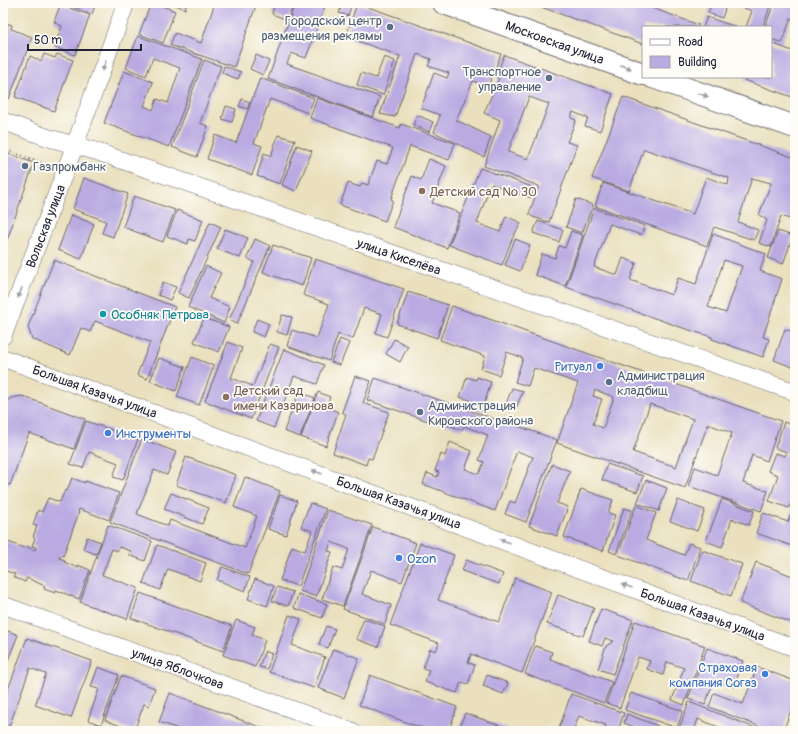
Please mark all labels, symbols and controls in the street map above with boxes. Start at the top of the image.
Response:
place label: Городской центр размещения рекламы [261,13,382,44]
street label: Московская улица [503,18,606,68]
marker: Городской центр размещения рекламы [385,22,395,32]
scale bar [28,26,141,52]
legend [642,26,772,78]
text: 50 m [34,33,62,48]
text: Road [678,35,703,50]
text: Building [678,55,717,70]
one-way arrow [100,60,106,72]
place label: Транспортное управление [462,64,542,95]
one-way arrow [620,65,632,71]
marker: Транспортное управление [544,73,554,83]
one-way arrow [697,92,709,98]
place label: Газпромбанк [33,159,107,175]
marker: Газпромбанк [20,161,30,171]
street label: Вольская улица [23,182,69,270]
place label: Детский сад № 30 [429,184,537,200]
marker: Детский сад № 30 [417,186,427,196]
street label: улица Киселёва [354,235,443,279]
one-way arrow [16,287,22,299]
place label: Особняк Петрова [111,307,209,323]
marker: Особняк Петрова [98,309,108,319]
place label: Ритуал [555,359,592,375]
marker: Ритуал [595,361,605,371]
street label: Большая Казачья улица [30,362,159,422]
place label: Администрация кладбищ [617,368,705,399]
marker: Администрация кладбищ [604,377,614,387]
place label: Детский сад имени Казаринова [233,383,334,414]
marker: Детский сад имени Казаринова [221,392,231,402]
place label: Администрация Кировского района [428,398,533,429]
marker: Администрация Кировского района [415,407,425,417]
place label: Инструменты [116,426,191,442]
marker: Инструменты [103,428,113,438]
one-way arrow [311,469,323,475]
street label: Большая Казачья улица [334,473,463,533]
one-way arrow [498,538,510,544]
place label: Ozon [407,551,436,567]
marker: Ozon [394,553,404,563]
one-way arrow [621,583,633,589]
street label: Большая Казачья улица [638,585,767,645]
street label: улица Яблочкова [129,645,226,693]
place label: Страховая компания Согаз [669,660,757,691]
marker: Страховая компания Согаз [760,669,770,679]

